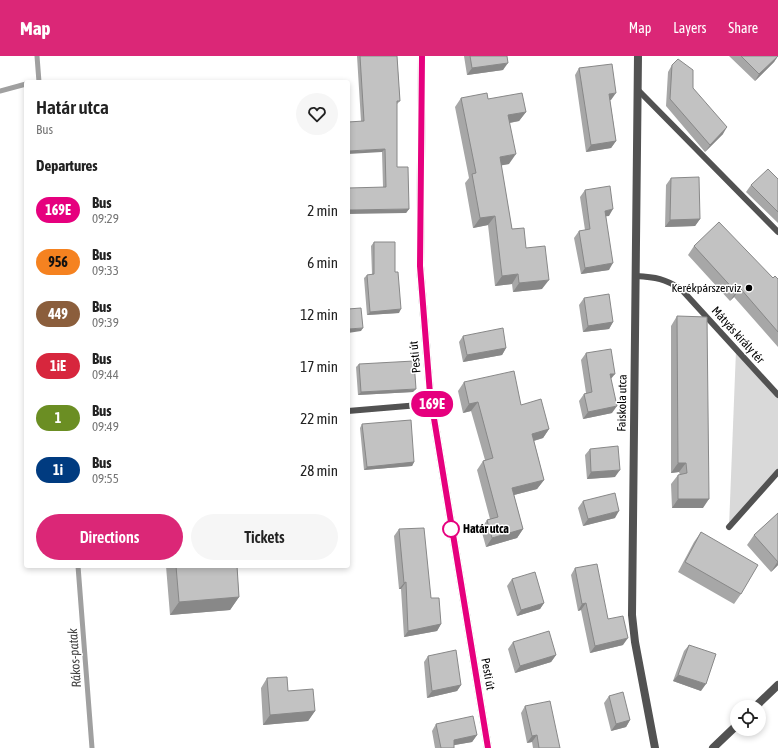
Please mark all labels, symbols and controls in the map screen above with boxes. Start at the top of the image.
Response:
text: Map [20,17,51,39]
text: Map [629,20,651,36]
text: Layers [673,20,706,36]
text: Share [728,20,758,36]
button: heart [296,93,338,135]
text: Határ utca [36,96,109,118]
text: Bus [36,122,53,137]
text: Departures [36,157,98,174]
text: Bus [92,194,112,211]
text: 169E [45,202,71,218]
text: 2 min [307,202,338,219]
text: 09:29 [92,211,119,226]
text: Bus [92,246,112,263]
text: 956 [48,254,68,270]
text: 6 min [307,254,338,271]
text: 09:33 [92,263,119,278]
place label: Kerékpárszerviz [671,281,742,295]
marker: Kerékpárszerviz [744,283,754,293]
text: Bus [92,298,112,315]
street label: Mátyás király tér [709,304,768,367]
text: 449 [48,306,68,322]
text: 12 min [300,306,338,323]
text: 09:39 [92,315,119,330]
street label: Pesti út [407,340,423,374]
text: Bus [92,350,112,367]
text: 1iE [50,358,66,374]
text: 17 min [300,358,338,375]
text: 09:44 [92,367,119,382]
street label: Faiskola utca [614,374,630,432]
line badge: 169E [404,391,460,417]
text: 169E [419,396,445,412]
text: Bus [92,402,112,419]
text: 1 [55,410,61,426]
text: 22 min [300,410,338,427]
text: 09:49 [92,419,119,434]
text: Bus [92,454,112,471]
text: 1i [53,462,63,478]
text: 28 min [300,462,338,479]
text: 09:55 [92,471,119,486]
button: Directions [36,514,183,560]
button: Tickets [191,514,338,560]
marker: Határ utca [442,520,460,538]
place label: Határ utca [463,522,509,536]
water label: Rákos-patak [65,627,84,688]
street label: Pesti út [478,657,498,692]
map controls [730,700,766,736]
button: locate [730,700,766,736]

